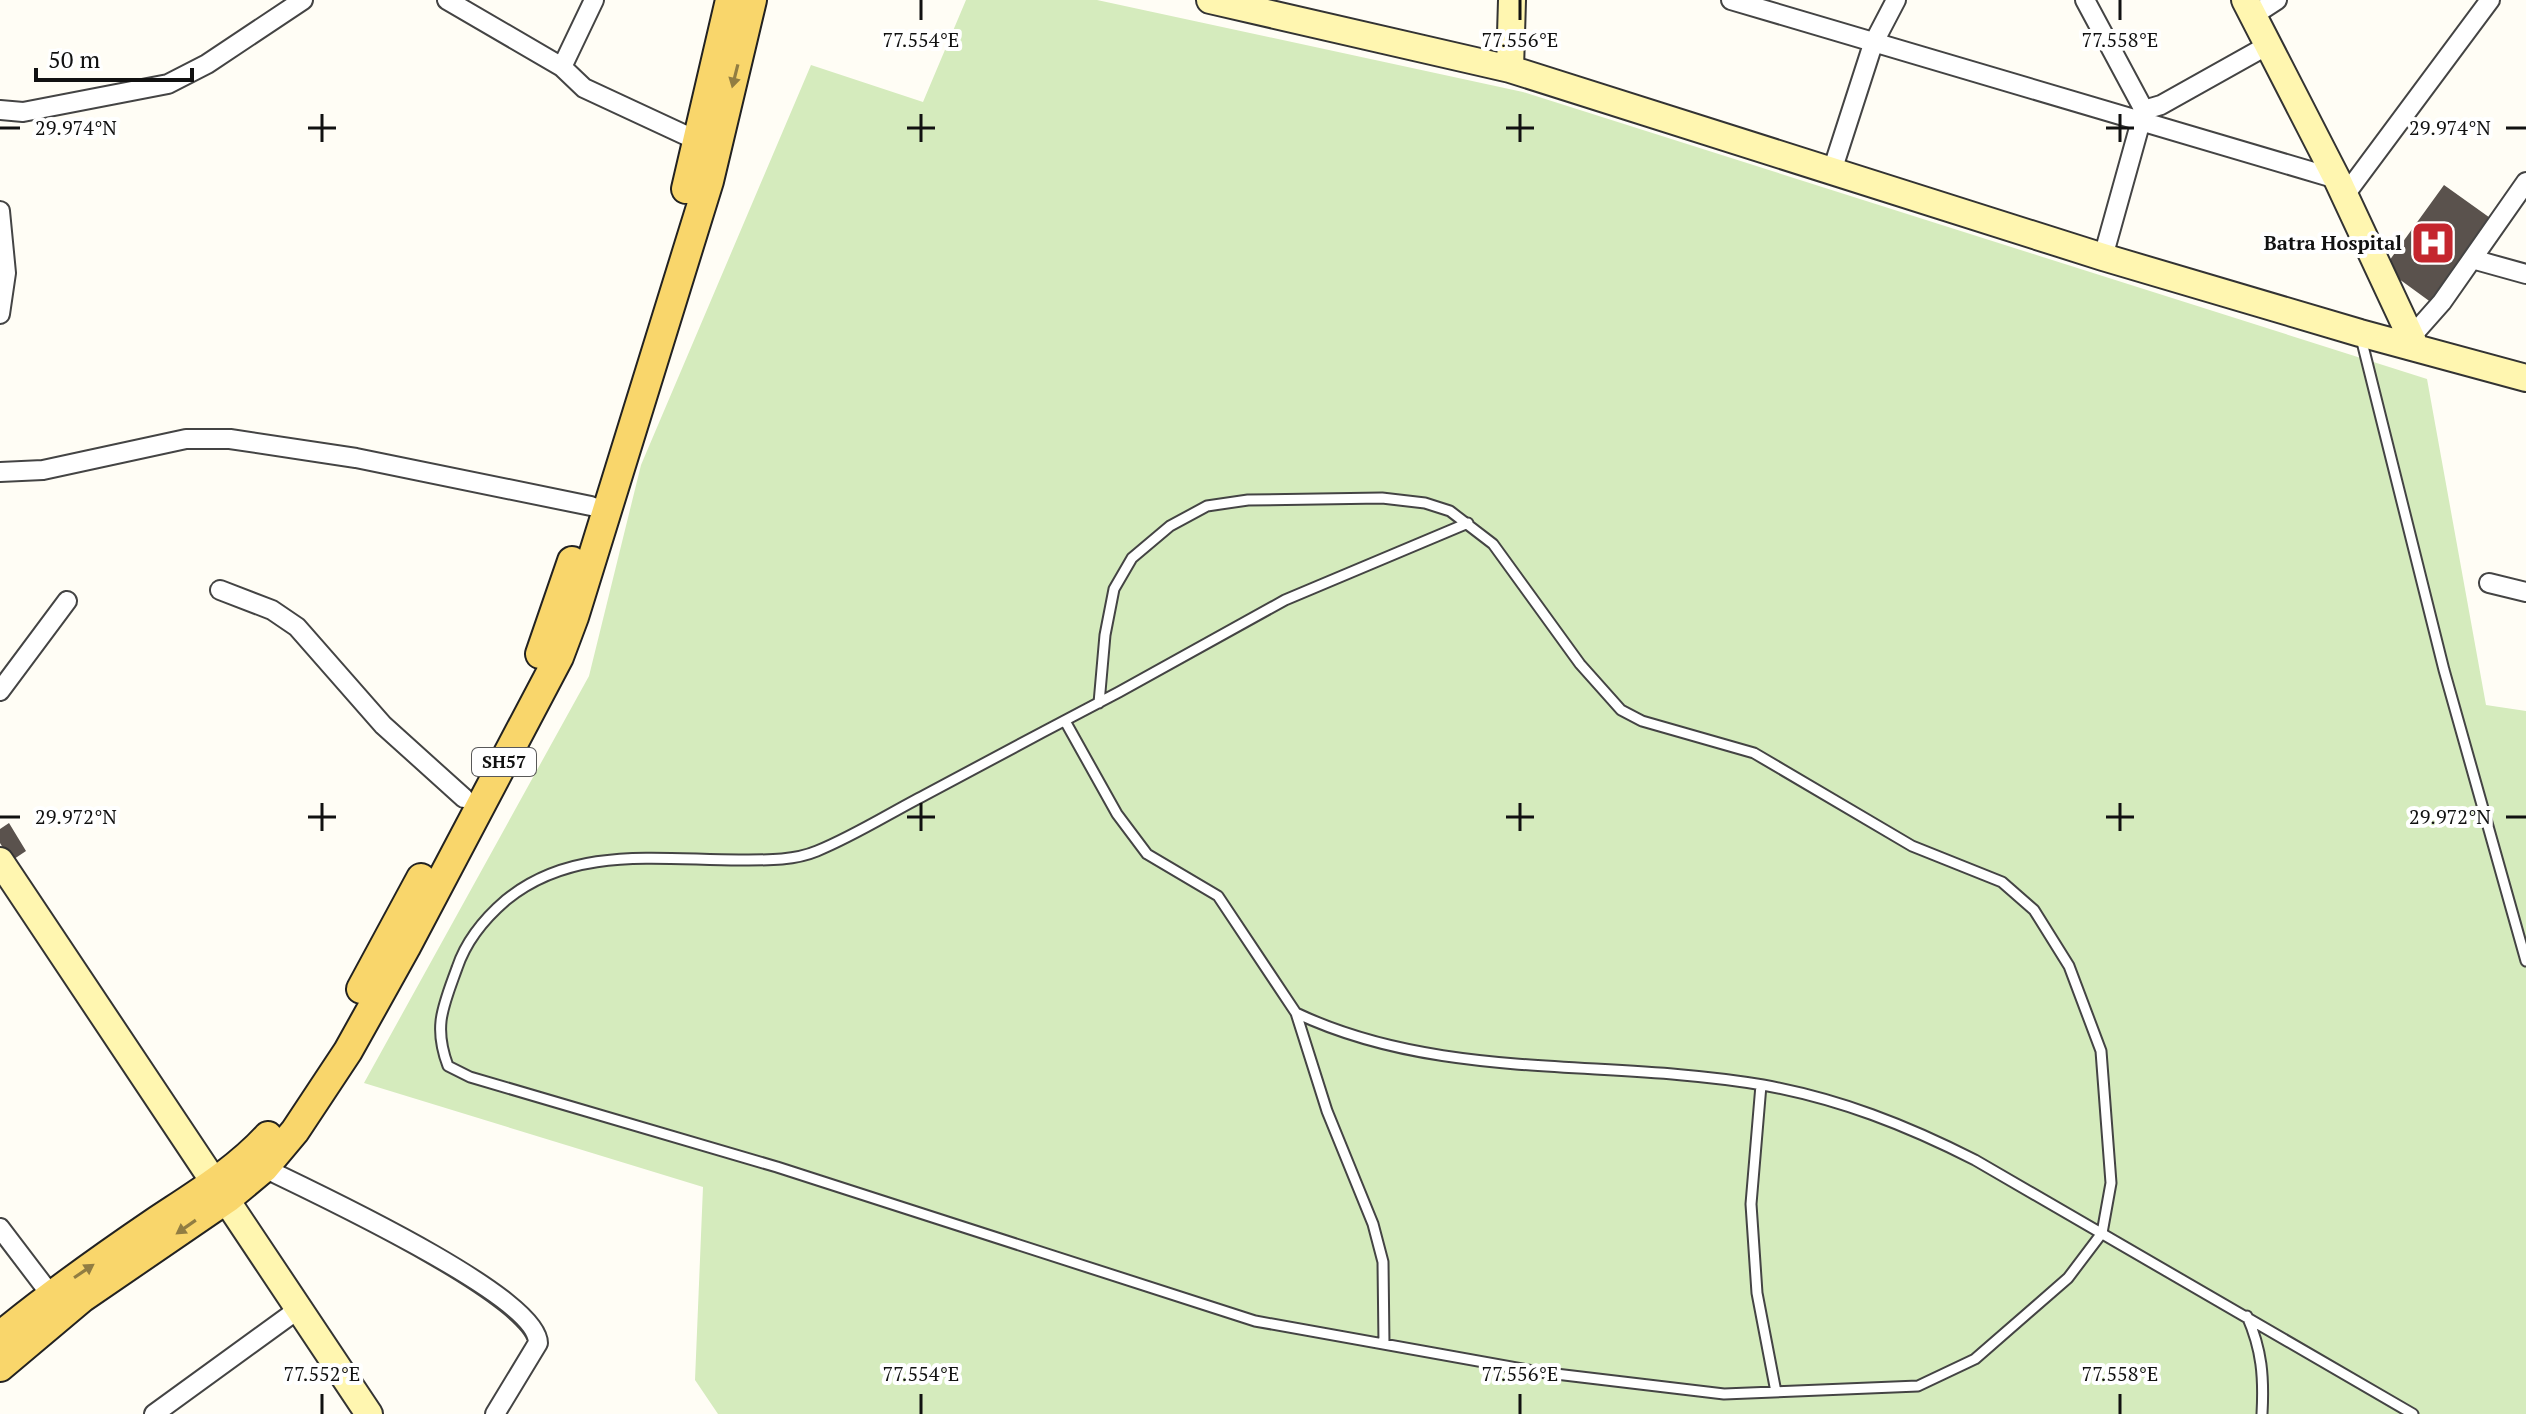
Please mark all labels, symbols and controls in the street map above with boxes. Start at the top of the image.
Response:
text: 77.554°E [883,26,960,53]
text: 77.556°E [1482,26,1559,53]
text: 77.558°E [2082,26,2159,53]
scale bar [36,32,192,82]
text: 50 m [48,43,100,75]
one-way arrow [728,64,740,89]
text: 29.974°N [35,114,117,141]
text: 29.974°N [2409,114,2491,141]
hospital icon: Batra Hospital [2409,219,2457,267]
place label: Batra Hospital [2264,229,2402,256]
road number: SH57 [472,748,536,776]
text: 29.972°N [35,803,117,830]
text: 29.972°N [2409,803,2491,830]
one-way arrow [176,1219,197,1234]
one-way arrow [73,1264,94,1279]
text: 77.552°E [284,1360,361,1387]
text: 77.554°E [883,1360,960,1387]
text: 77.556°E [1482,1360,1559,1387]
text: 77.558°E [2082,1360,2159,1387]

